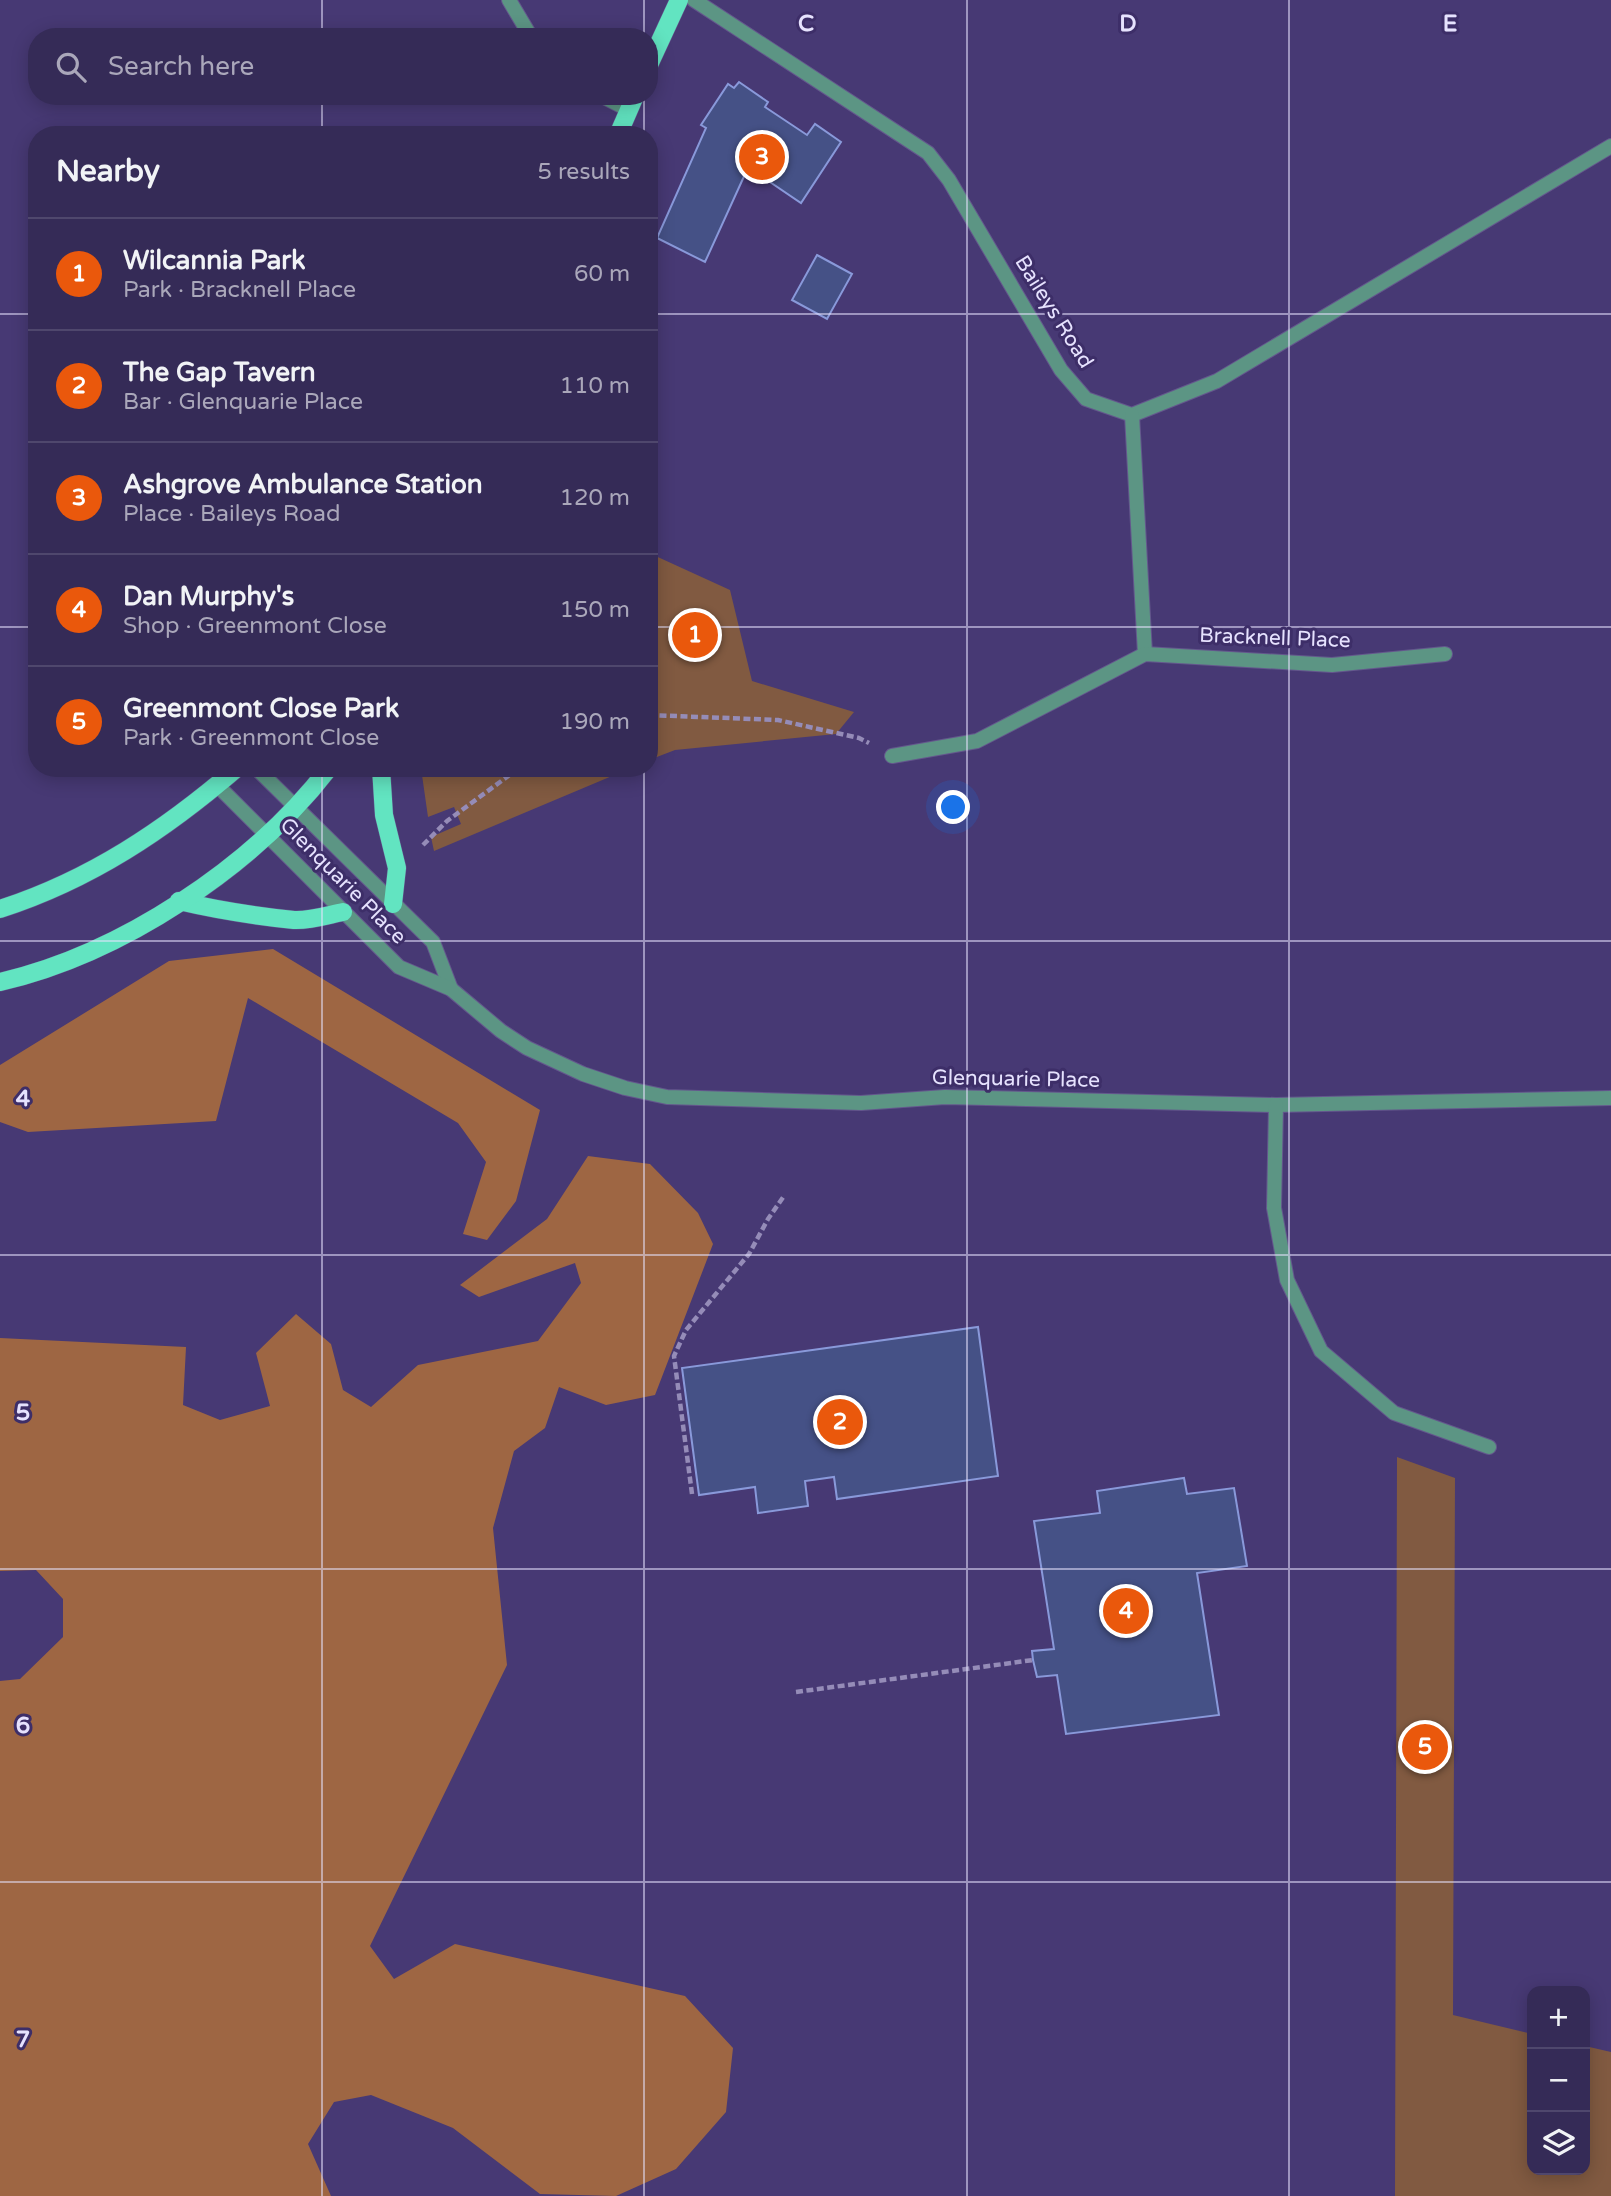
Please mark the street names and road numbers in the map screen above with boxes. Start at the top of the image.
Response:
street label: Baileys Road [1009,251,1099,373]
street label: Bracknell Place [1199,623,1351,653]
street label: Glenquarie Place [275,813,411,949]
street label: Glenquarie Place [932,1065,1100,1093]

